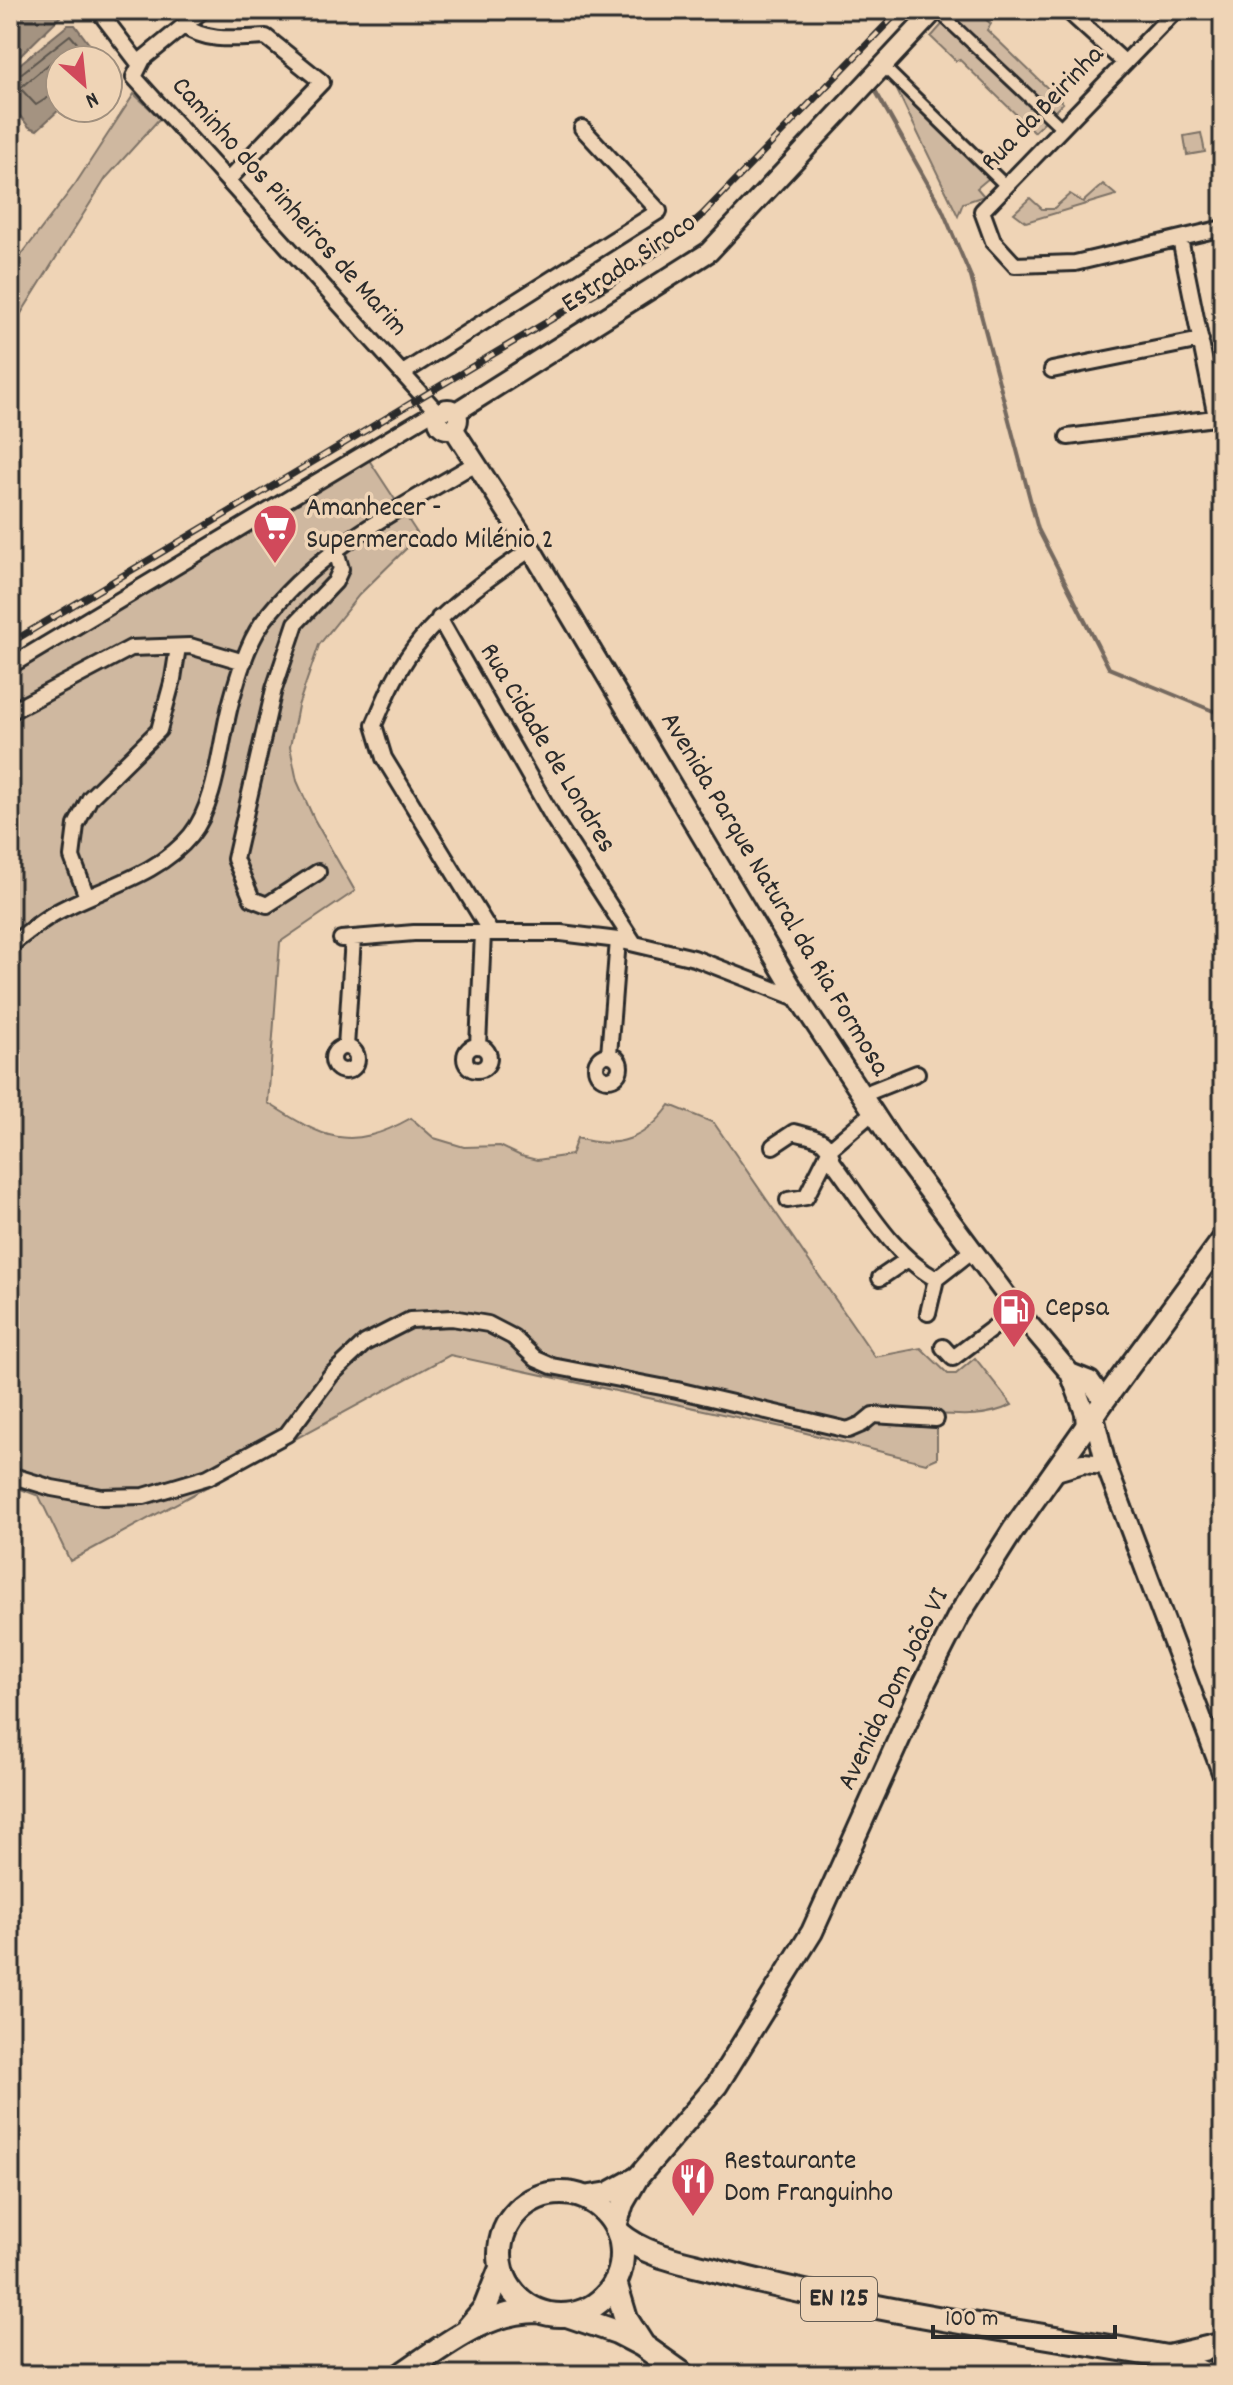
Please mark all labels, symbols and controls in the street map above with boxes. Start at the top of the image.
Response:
street label: Rua da Beirinha [973,37,1116,183]
north arrow [44,44,124,124]
street label: Caminho dos Pinheiros de Marim [160,69,416,347]
text: N [79,82,103,115]
street label: Estrada Siroco [555,205,705,325]
place label: Amanhecer - Supermercado Milénio 2 [306,490,554,562]
supermarket icon: Amanhecer - Supermercado Milénio 2 [251,502,299,565]
street label: Rua Cidade de Londres [467,636,625,862]
street label: Avenida Parque Natural da Ria Formosa [648,705,898,1085]
fuel station icon: Cepsa [990,1286,1038,1349]
place label: Cepsa [1045,1290,1110,1330]
street label: Avenida Dom João VI [829,1582,961,1798]
place label: Restaurante Dom Franguinho [724,2143,893,2215]
restaurant icon: Restaurante Dom Franguinho [669,2155,717,2218]
road number: EN 125 [801,2277,877,2321]
scale bar [933,2289,1115,2339]
text: 100 m [945,2303,998,2337]

